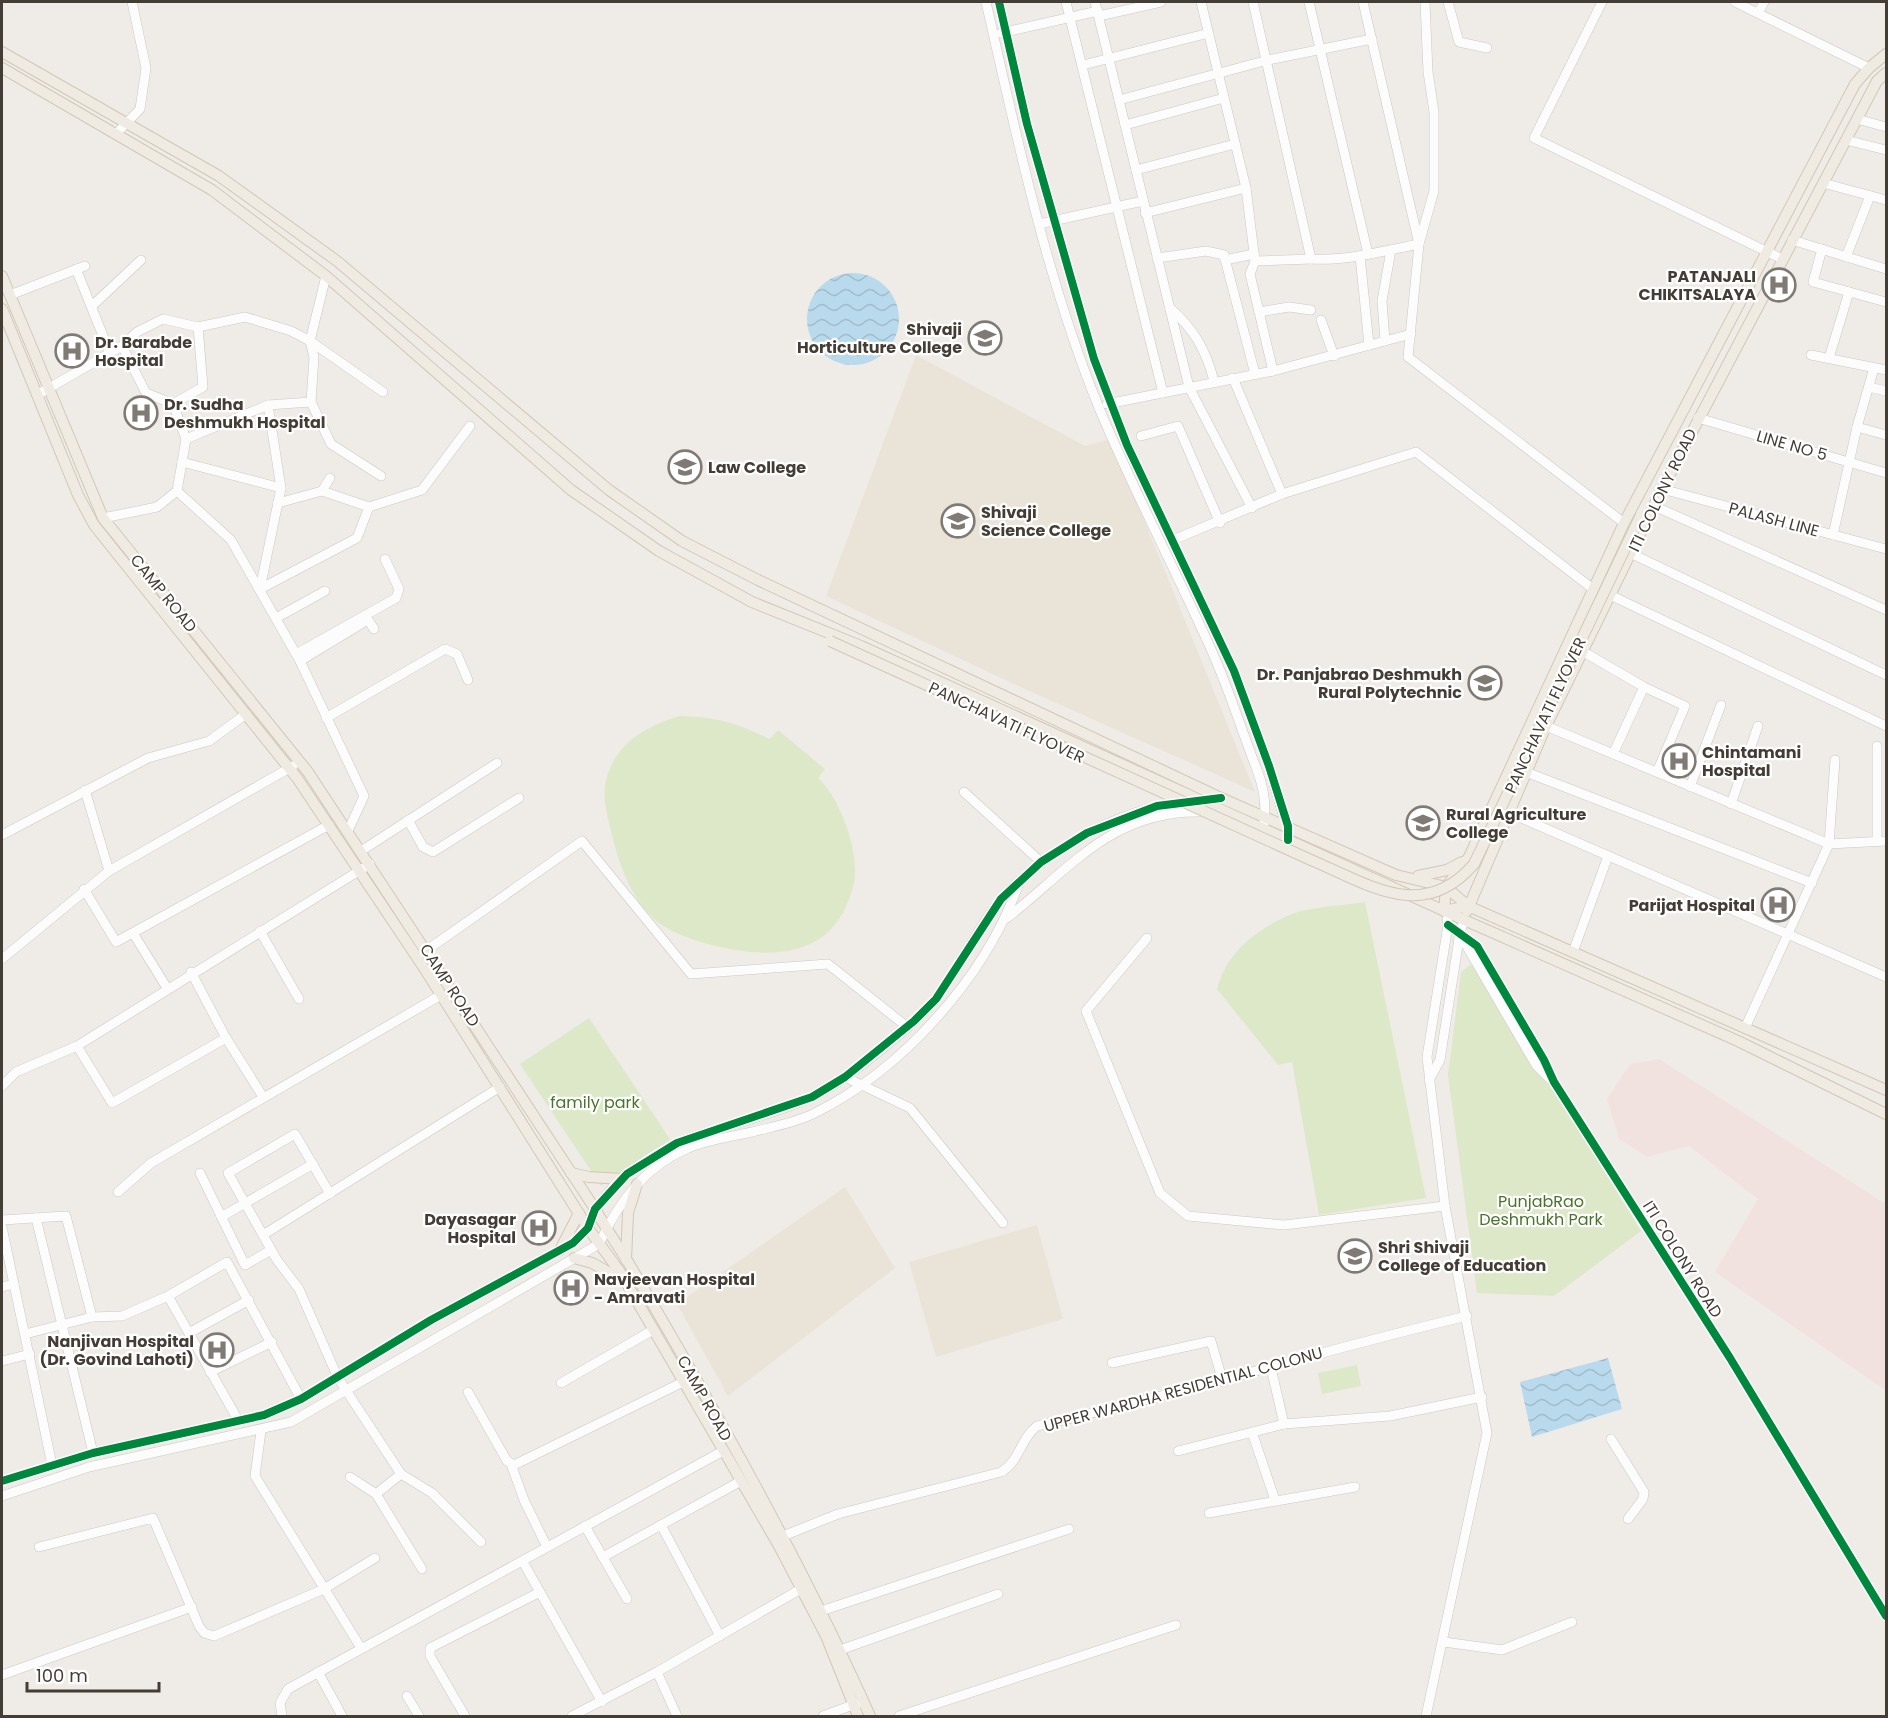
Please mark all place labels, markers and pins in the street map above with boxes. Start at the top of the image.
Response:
place label: PATANJALI CHIKITSALAYA [1638,265,1756,306]
hospital icon: PATANJALI CHIKITSALAYA [1761,267,1797,303]
place label: Shivaji Horticulture College [797,318,962,359]
school or university icon: Shivaji Horticulture College [967,320,1003,356]
place label: Dr. Barabde Hospital [95,331,192,372]
hospital icon: Dr. Barabde Hospital [54,333,90,369]
place label: Dr. Sudha Deshmukh Hospital [164,393,325,434]
hospital icon: Dr. Sudha Deshmukh Hospital [123,395,159,431]
school or university icon: Law College [667,449,703,485]
place label: Law College [708,456,806,479]
place label: Shivaji Science College [981,501,1111,542]
school or university icon: Shivaji Science College [940,503,976,539]
place label: Dr. Panjabrao Deshmukh Rural Polytechnic [1257,663,1462,704]
school or university icon: Dr. Panjabrao Deshmukh Rural Polytechnic [1467,665,1503,701]
place label: Chintamani Hospital [1702,741,1801,782]
hospital icon: Chintamani Hospital [1661,743,1697,779]
place label: Rural Agriculture College [1446,803,1587,844]
school or university icon: Rural Agriculture College [1405,805,1441,841]
hospital icon: Parijat Hospital [1760,887,1796,923]
place label: Parijat Hospital [1629,894,1755,917]
place label: Dayasagar Hospital [424,1208,516,1249]
hospital icon: Dayasagar Hospital [521,1210,557,1246]
place label: Shri Shivaji College of Education [1378,1236,1546,1277]
school or university icon: Shri Shivaji College of Education [1337,1238,1373,1274]
place label: Navjeevan Hospital - Amravati [594,1268,755,1309]
hospital icon: Navjeevan Hospital - Amravati [553,1270,589,1306]
place label: Nanjivan Hospital (Dr. Govind Lahoti) [40,1330,194,1371]
hospital icon: Nanjivan Hospital (Dr. Govind Lahoti) [199,1332,235,1368]

